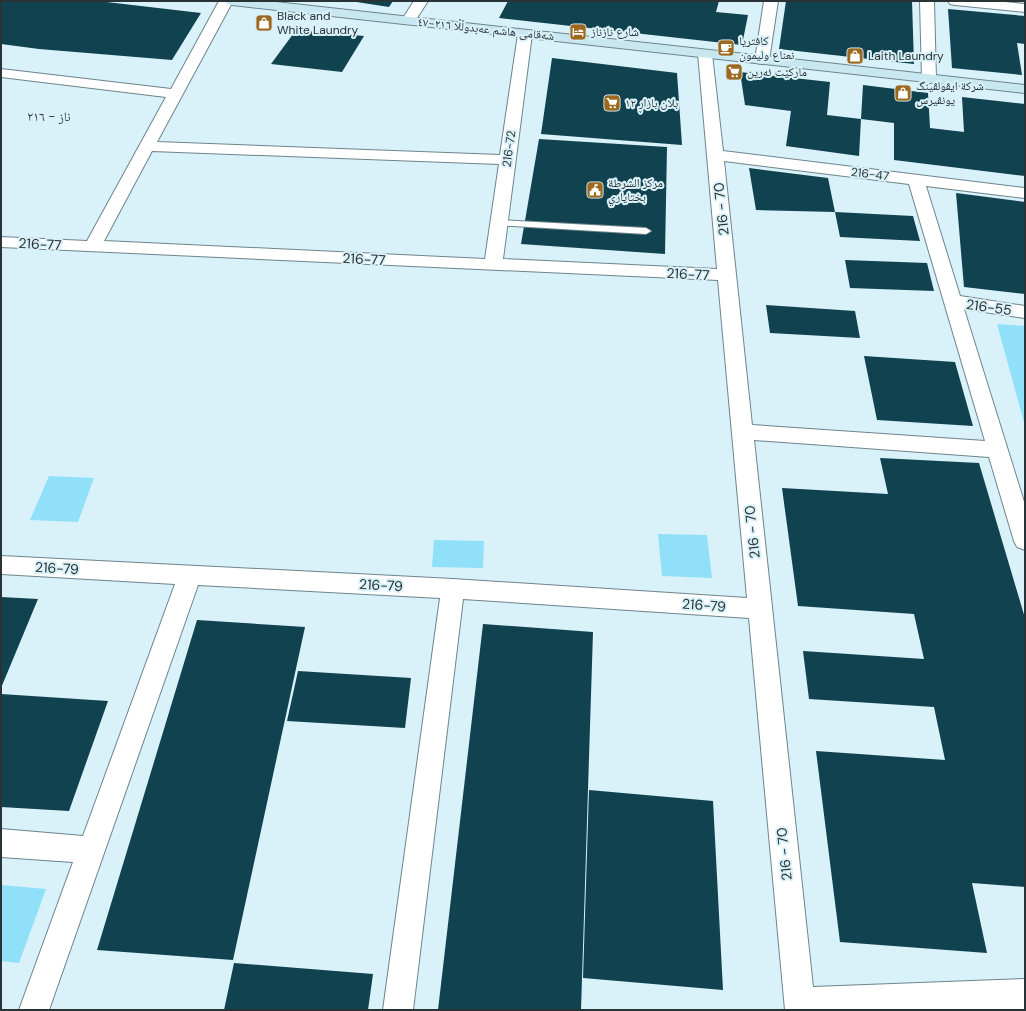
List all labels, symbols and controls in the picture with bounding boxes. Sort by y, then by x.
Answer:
place label: Black and White Laundry [277,8,359,38]
shop icon: Black and White Laundry [254,13,274,33]
street label: شەقامی هاشم عەبدوڵڵا ٢١٦-٤٧ [417,14,555,44]
hotel icon: شارع نازناز [568,22,588,42]
place label: شارع نازناز [590,24,639,40]
place label: كافتريا نعناع وليمون [739,33,794,63]
cafe icon: كافتريا نعناع وليمون [716,38,736,58]
shop icon: Laith Laundry [845,46,865,66]
place label: Laith Laundry [868,48,944,64]
supermarket icon: مارکێت ئەرین [724,62,744,82]
place label: مارکێت ئەرین [747,64,807,80]
place label: شركة ايڤولڤينگ يونڤيرس [916,78,984,108]
shop icon: شركة ايڤولڤينگ يونڤيرس [893,83,913,103]
supermarket icon: بلان بازاڕ ١٢ [602,93,622,113]
place label: بلان بازاڕ ١٢ [625,95,678,113]
district label: ناز - ٢١٦ [27,108,71,125]
street label: 216-72 [499,129,520,168]
street label: 216-47 [850,164,890,184]
place label: مركز الشرطة بختاياري [608,175,663,207]
public building icon: مركز الشرطة بختاياري [585,180,605,200]
street label: 216 - 70 [709,182,733,236]
street label: 216-77 [18,234,62,254]
street label: 216-77 [342,249,386,269]
street label: 216-77 [666,264,710,284]
street label: 216-55 [965,295,1013,319]
street label: 216 - 70 [740,505,764,559]
street label: 216-79 [35,558,80,578]
street label: 216-79 [359,575,404,595]
street label: 216-79 [681,594,727,616]
street label: 216 - 70 [772,827,796,881]

